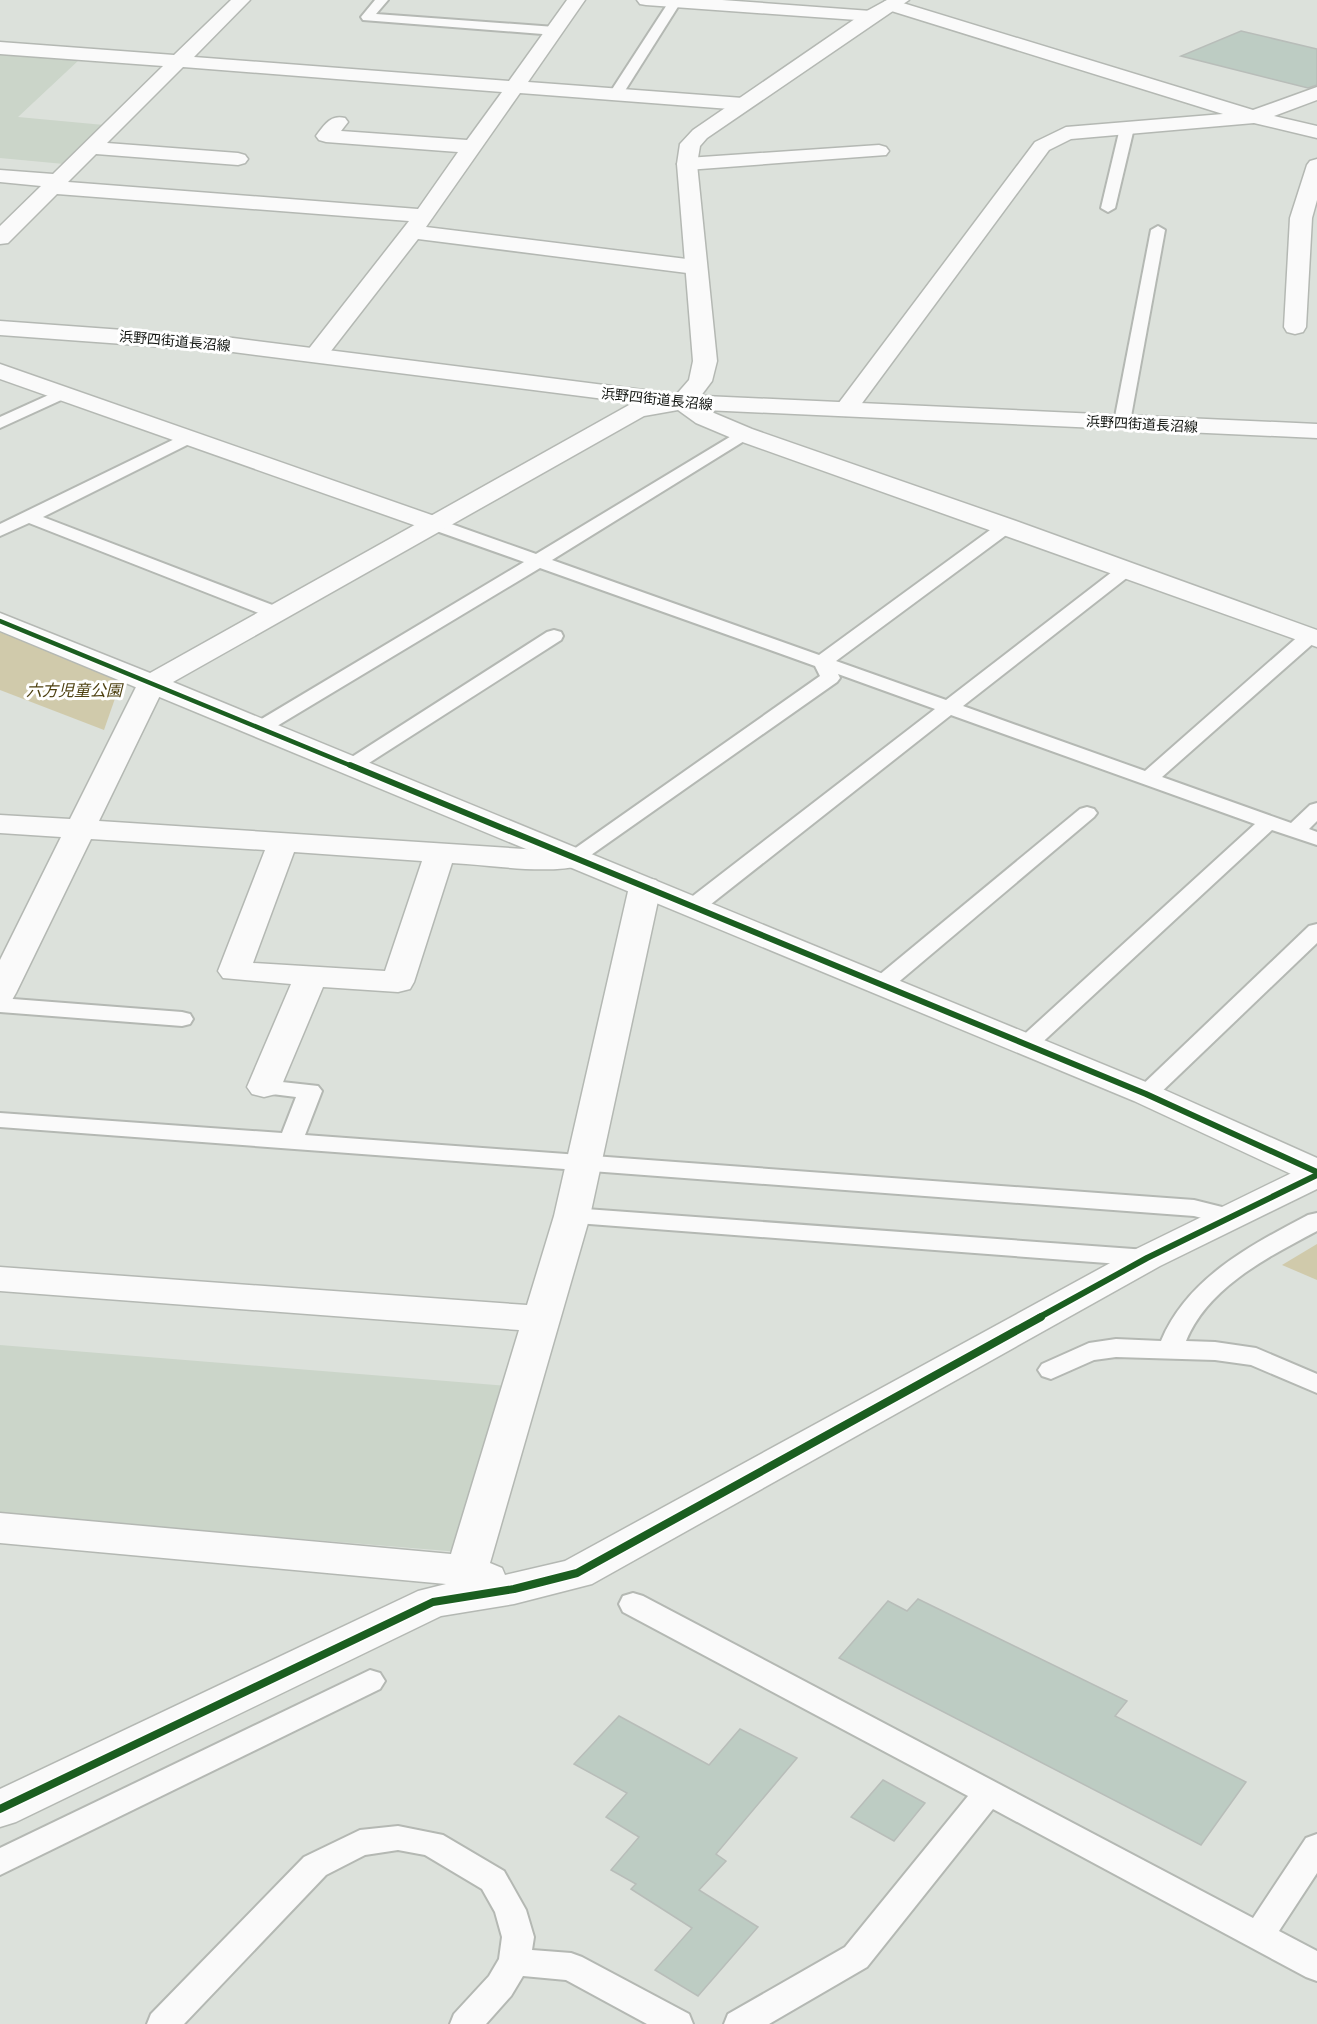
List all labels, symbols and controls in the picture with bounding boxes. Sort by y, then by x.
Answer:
street label: 浜野四街道長沼線 [118,325,232,355]
street label: 浜野四街道長沼線 [600,382,714,414]
street label: 浜野四街道長沼線 [1086,410,1198,436]
park label: 六方児童公園 [26,677,124,701]

